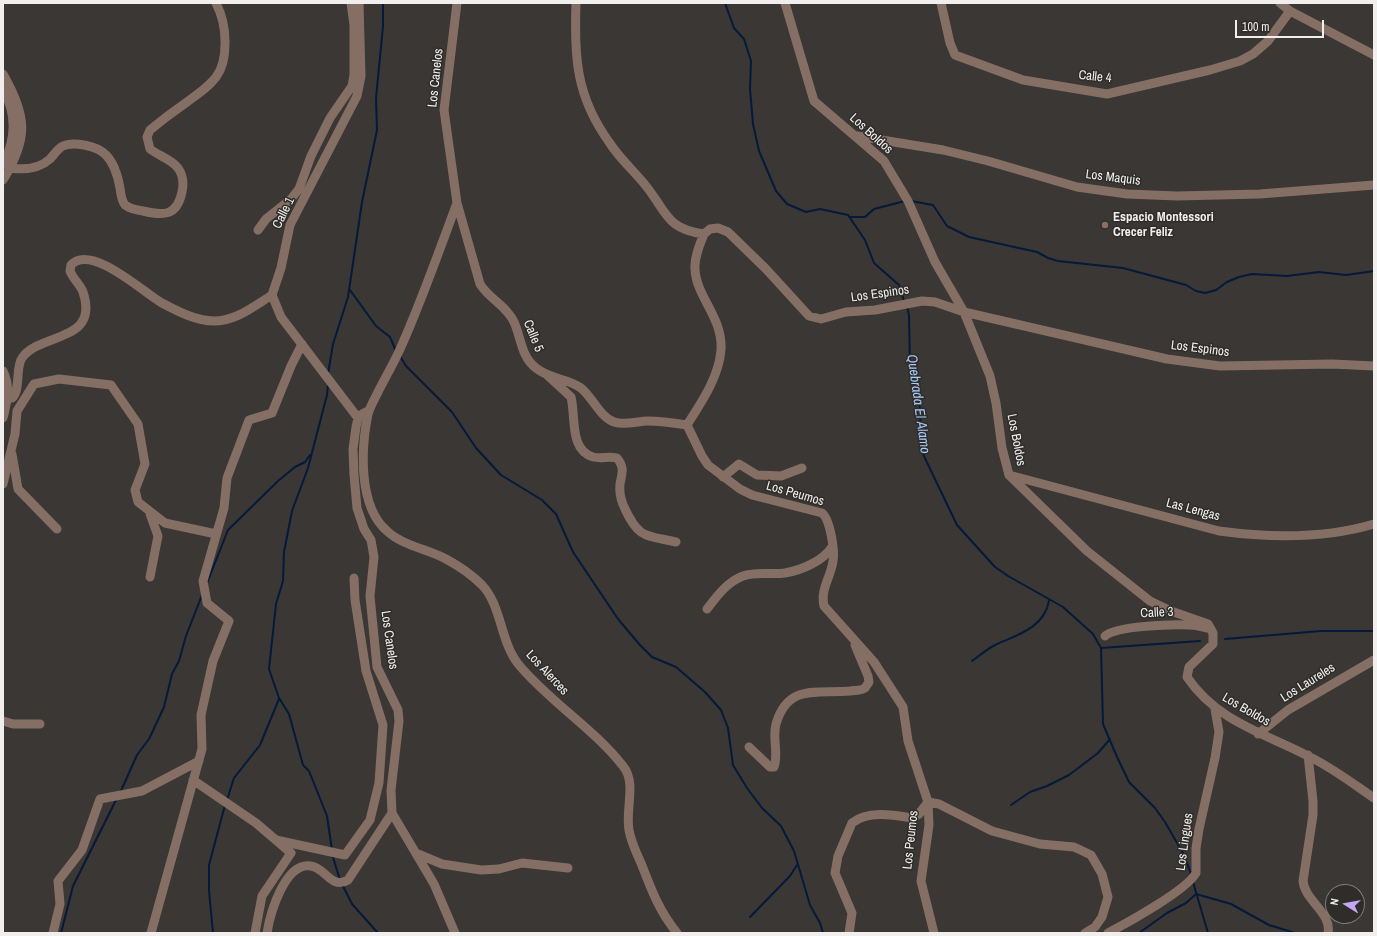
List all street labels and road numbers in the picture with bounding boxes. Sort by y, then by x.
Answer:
street label: Los Canelos [425,48,447,108]
street label: Calle 4 [1078,68,1112,86]
street label: Los Boldos [846,111,896,157]
street label: Los Maquis [1085,167,1141,189]
street label: Calle 1 [270,195,298,231]
street label: Los Espinos [850,282,910,306]
street label: Calle 5 [520,318,546,354]
street label: Los Espinos [1170,338,1230,360]
street label: Los Boldos [1003,413,1029,467]
street label: Los Peumos [764,478,826,510]
street label: Las Lengas [1164,495,1222,525]
street label: Calle 3 [1140,604,1174,622]
street label: Los Canelos [377,610,401,670]
street label: Los Alerces [522,647,572,699]
street label: Los Laureles [1278,660,1338,706]
street label: Los Boldos [1219,690,1273,730]
street label: Los Peumos [900,810,922,870]
street label: Los Lingues [1173,812,1197,872]

